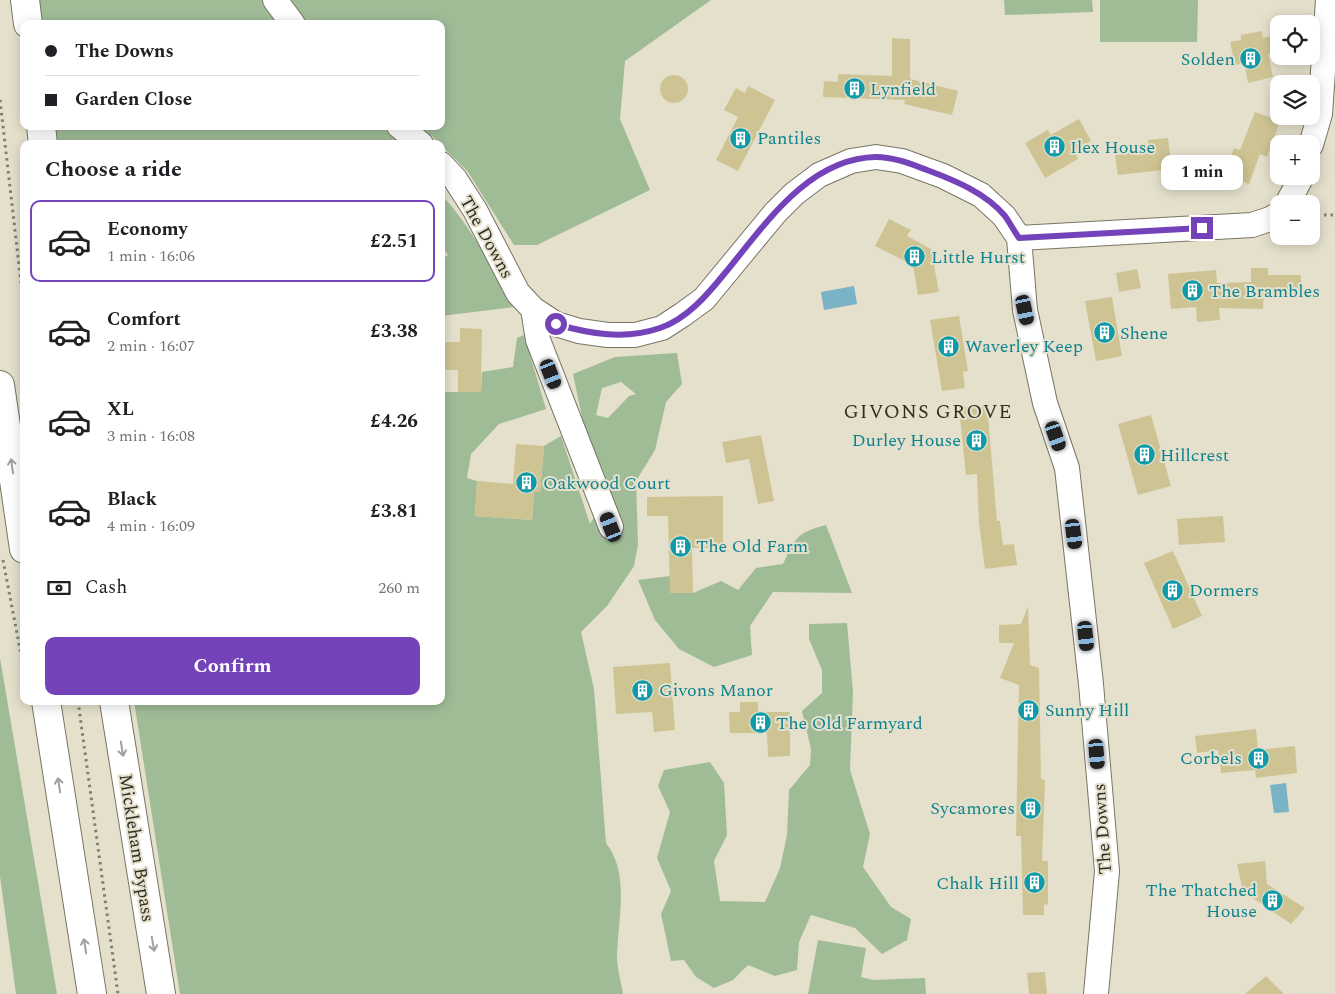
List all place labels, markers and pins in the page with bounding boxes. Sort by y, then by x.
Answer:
place label: Solden [1181,46,1235,73]
building icon: Solden [1239,47,1263,71]
place label: Lynfield [870,76,936,103]
building icon: Lynfield [842,77,866,101]
place label: Pantiles [757,125,821,152]
building icon: Pantiles [729,126,753,150]
place label: Ilex House [1070,134,1155,161]
building icon: Ilex House [1042,135,1066,159]
place label: Little Hurst [931,244,1025,271]
building icon: Little Hurst [903,245,927,269]
place label: The Brambles [1209,278,1320,305]
building icon: The Brambles [1181,279,1205,303]
place label: Shene [1120,320,1168,347]
building icon: Shene [1092,321,1116,345]
place label: Waverley Keep [965,333,1083,360]
building icon: Waverley Keep [937,334,961,358]
place label: Durley House [852,427,961,454]
building icon: Durley House [965,428,989,452]
place label: Hillcrest [1160,442,1229,469]
building icon: Hillcrest [1132,443,1156,467]
place label: Oakwood Court [543,470,670,497]
building icon: Oakwood Court [515,471,539,495]
place label: The Old Farm [696,533,808,560]
building icon: The Old Farm [668,534,692,558]
place label: Dormers [1189,577,1259,604]
building icon: Dormers [1161,578,1185,602]
place label: Givons Manor [659,677,773,704]
building icon: Givons Manor [631,678,655,702]
place label: Sunny Hill [1045,697,1129,724]
building icon: Sunny Hill [1017,698,1041,722]
place label: The Old Farmyard [776,710,923,737]
building icon: The Old Farmyard [748,711,772,735]
place label: Corbels [1180,745,1242,772]
building icon: Corbels [1246,746,1270,770]
place label: Sycamores [930,795,1015,822]
building icon: Sycamores [1019,796,1043,820]
place label: Chalk Hill [936,870,1019,897]
building icon: Chalk Hill [1023,871,1047,895]
place label: The Thatched House [1146,877,1257,925]
building icon: The Thatched House [1261,888,1285,912]

